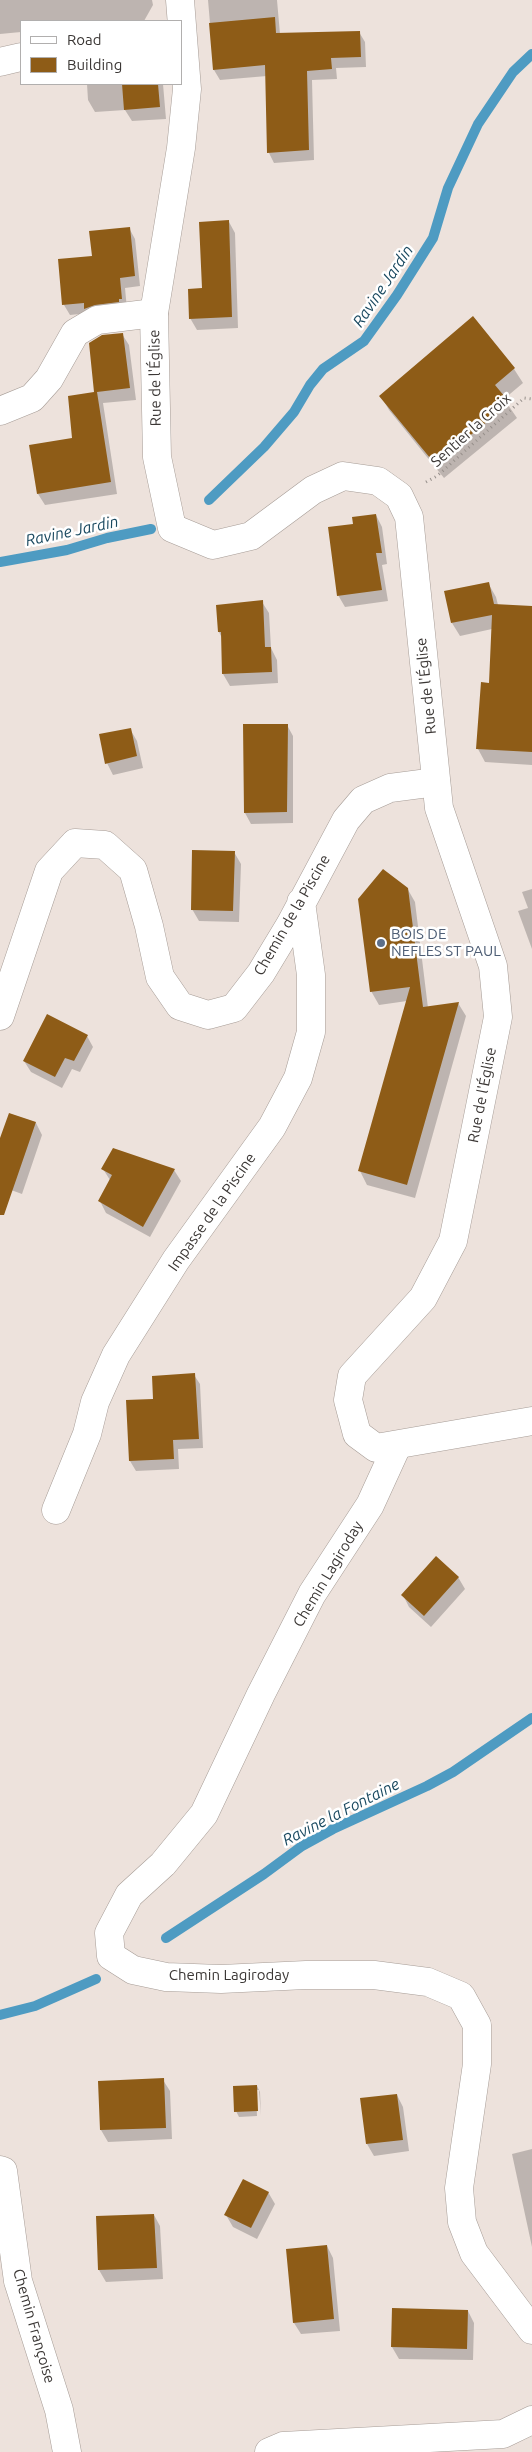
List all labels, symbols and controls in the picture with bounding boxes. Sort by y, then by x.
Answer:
legend [20,20,182,85]
text: Road [67,31,102,48]
text: Building [67,56,122,73]
water label: Ravine Jardin [349,241,417,331]
street label: Rue de l'Église [145,329,165,427]
street label: Sentier la Croix [427,389,515,471]
water label: Ravine Jardin [24,512,120,550]
street label: Rue de l'Église [412,637,440,735]
street label: Chemin de la Piscine [250,851,334,979]
place label: BOIS DE NEFLES ST PAUL [391,925,501,960]
marker: BOIS DE NEFLES ST PAUL [375,937,387,949]
street label: Rue de l'Église [464,1046,500,1144]
street label: Impasse de la Piscine [164,1149,260,1275]
street label: Chemin Lagiroday [289,1518,367,1630]
water label: Ravine la Fontaine [279,1774,403,1850]
street label: Chemin Lagiroday [169,1966,289,1984]
street label: Chemin Françoise [9,2267,59,2385]

